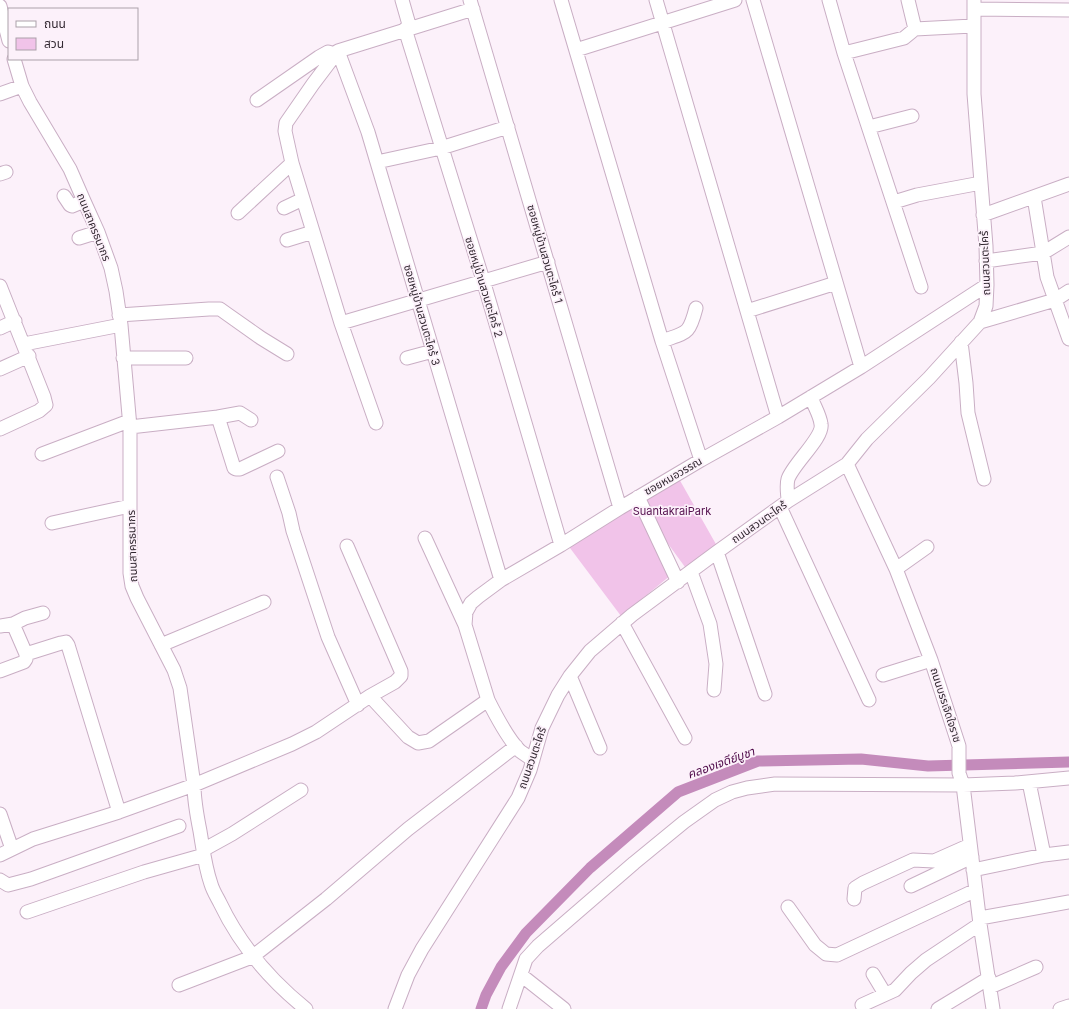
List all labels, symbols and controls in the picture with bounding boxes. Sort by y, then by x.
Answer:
legend [8,8,138,60]
text: ถนน [44,16,66,31]
text: สวน [44,36,64,51]
street label: ถนนสาครธนากร [74,191,114,263]
street label: ซอยหมู่บ้านสวนตะไคร้ 1 [524,203,566,305]
street label: ถนนสวนตะไคร้ [977,230,993,296]
street label: ซอยหมู่บ้านสวนตะไคร้ 2 [462,235,506,339]
street label: ซอยหมู่บ้านสวนตะไคร้ 3 [401,263,443,367]
street label: ซอยหมอวรรณ [642,454,704,498]
street label: ถนนสวนตะไคร้ [729,497,790,546]
park label: SuantakraiPark [633,504,711,518]
street label: ถนนสาครธนากร [124,510,140,582]
street label: ถนนบรรเจิดใจราช [927,666,965,744]
street label: ถนนสวนตะไคร้ [515,725,549,791]
water label: คลองเจดีย์บูชา [685,743,758,783]

